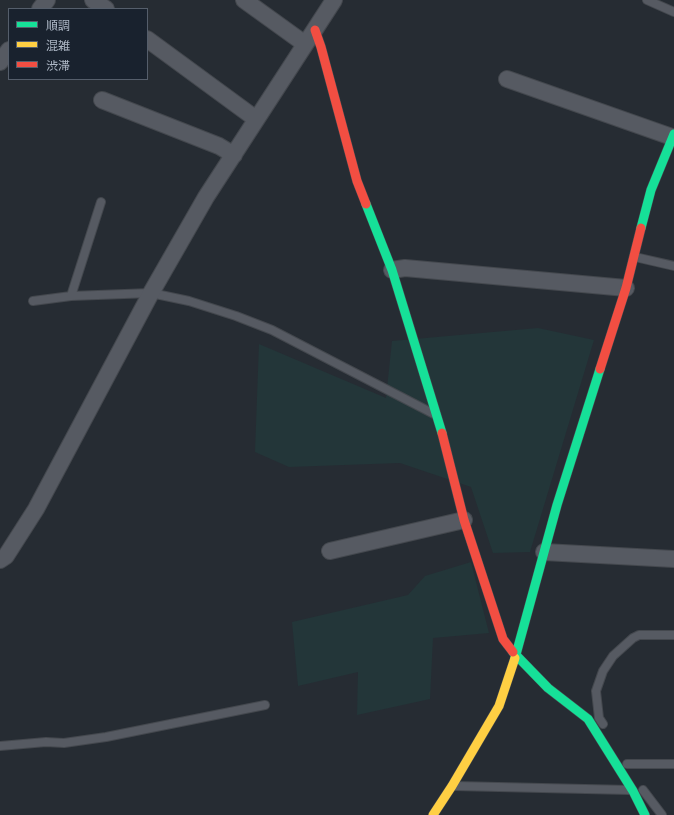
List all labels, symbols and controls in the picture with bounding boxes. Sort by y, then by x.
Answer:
legend [8,8,148,80]
text: 順調 [46,19,70,33]
text: 混雑 [46,39,70,53]
text: 渋滞 [46,59,70,73]

